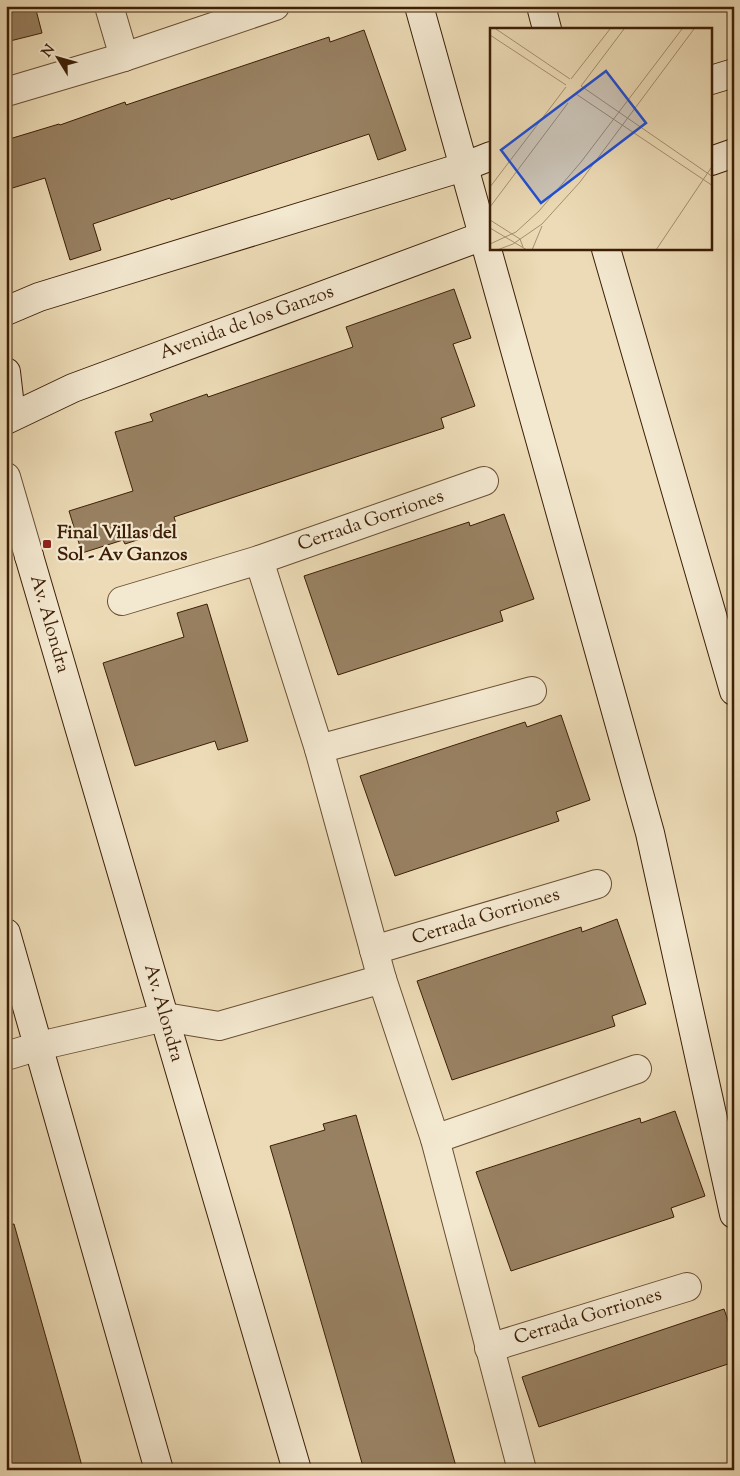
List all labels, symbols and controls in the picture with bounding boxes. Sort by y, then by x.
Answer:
inset map [490,28,712,250]
north arrow [32,32,82,82]
text: N [38,41,61,62]
street label: Avenida de los Ganzos [156,279,338,367]
street label: Cerrada Gorriones [294,483,448,559]
place label: Final Villas del Sol - Av Ganzos [57,520,188,569]
marker: Final Villas del Sol - Av Ganzos [41,538,53,550]
street label: Av. Alondra [22,572,76,676]
street label: Cerrada Gorriones [409,882,563,952]
street label: Av. Alondra [136,961,190,1065]
street label: Cerrada Gorriones [511,1282,665,1352]

